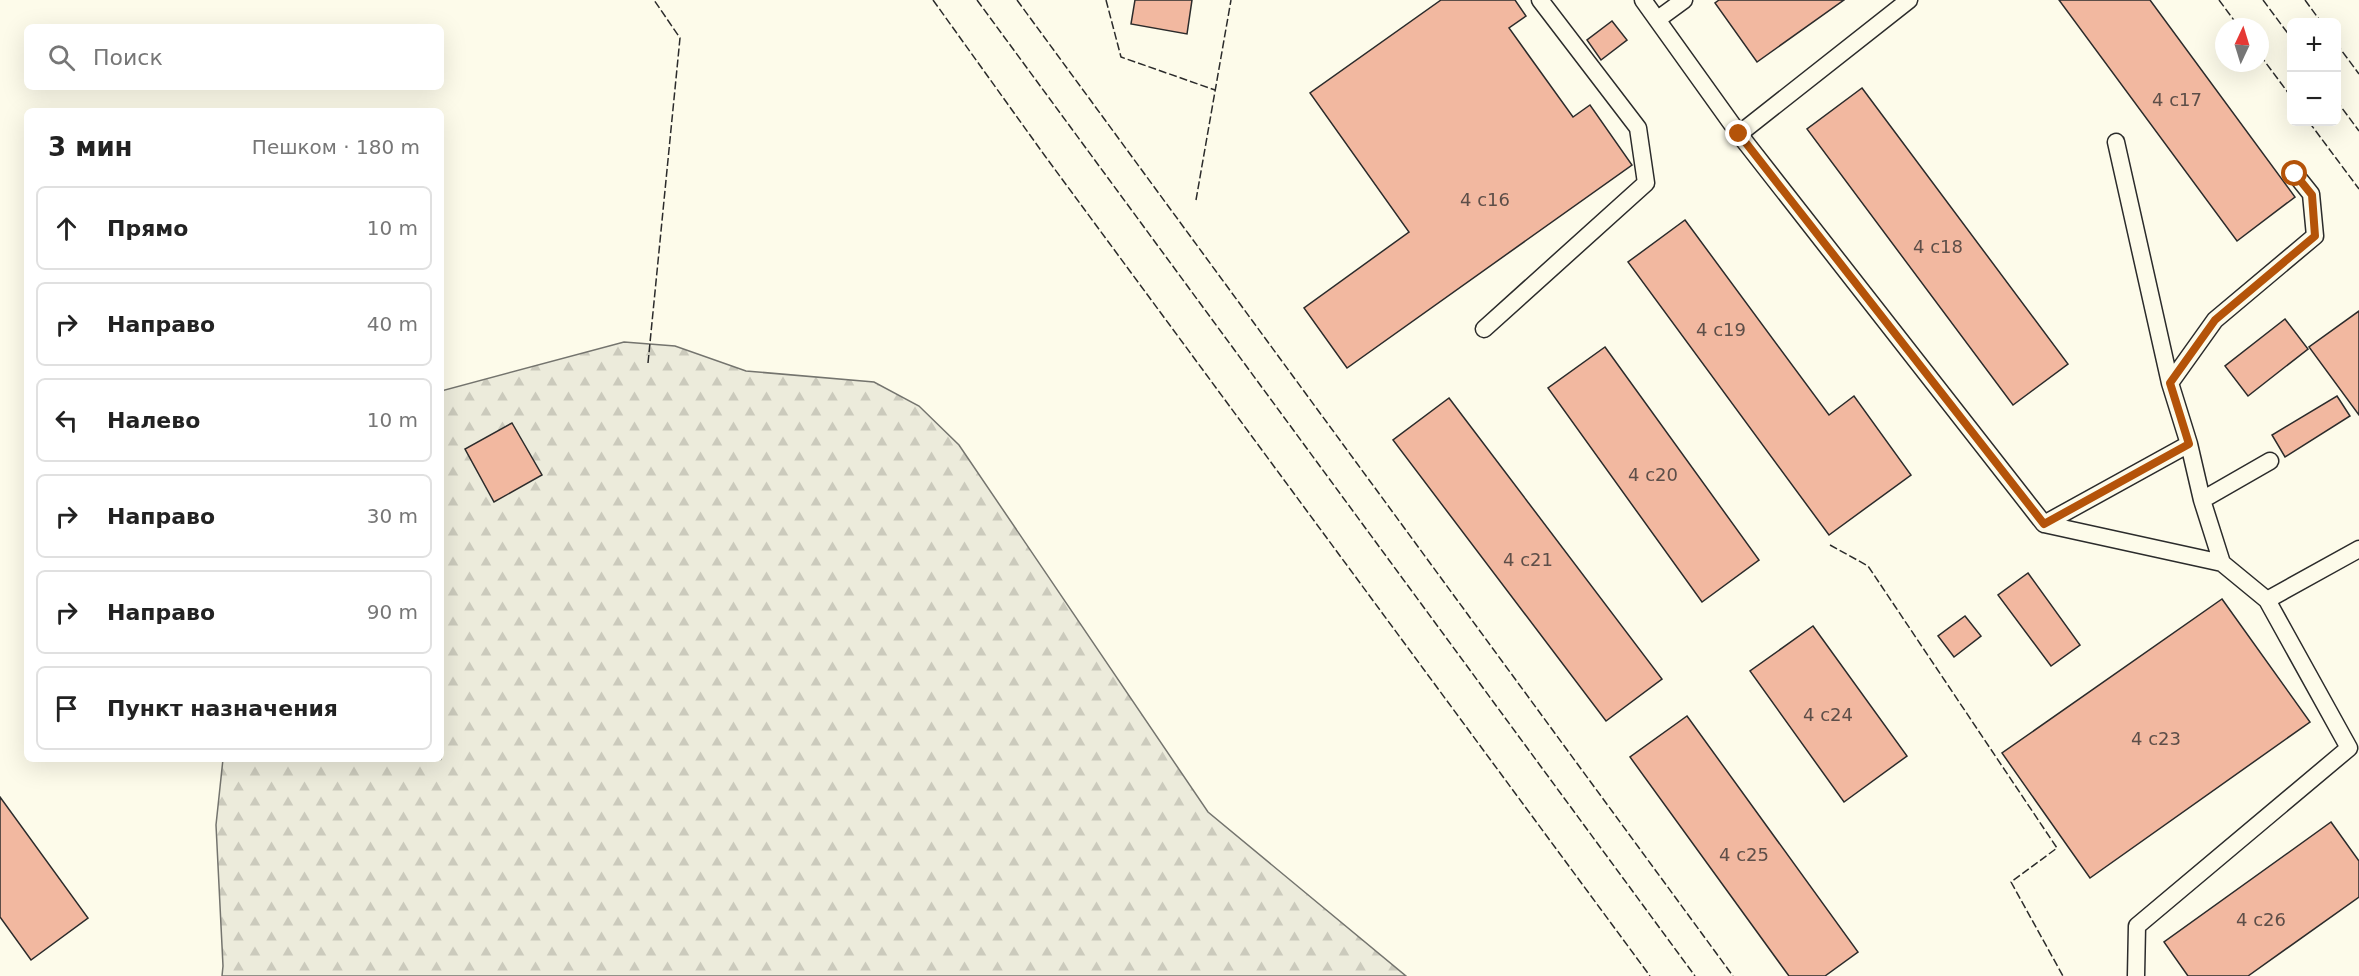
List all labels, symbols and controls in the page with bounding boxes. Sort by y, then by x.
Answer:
north arrow [2215,18,2269,72]
map controls [2287,18,2341,126]
button: + [2287,18,2341,72]
search box [24,24,444,90]
icon: search [45,41,78,74]
text: Поиск [93,45,163,70]
button: − [2287,72,2341,126]
house number: 4 с17 [2152,89,2202,110]
route end [1725,120,1751,146]
text: 3 мин [48,132,133,162]
text: Пешком · 180 m [252,135,420,159]
route start [2281,160,2307,186]
house number: 4 с16 [1460,189,1510,210]
icon: ahead [50,212,83,245]
text: Прямо [107,216,188,241]
text: 10 m [367,216,418,240]
house number: 4 с18 [1913,236,1963,257]
icon: right [50,308,83,341]
text: Направо [107,312,215,337]
text: 40 m [367,312,418,336]
house number: 4 с19 [1696,319,1746,340]
icon: left [50,404,83,437]
text: Налево [107,408,200,433]
text: 10 m [367,408,418,432]
house number: 4 с20 [1628,464,1678,485]
icon: right [50,500,83,533]
text: Направо [107,504,215,529]
text: 30 m [367,504,418,528]
house number: 4 с21 [1503,549,1553,570]
icon: right [50,596,83,629]
text: Направо [107,600,215,625]
text: 90 m [367,600,418,624]
icon: arrive [50,692,83,725]
text: Пункт назначения [107,696,338,721]
house number: 4 с24 [1803,704,1853,725]
house number: 4 с23 [2131,728,2181,749]
house number: 4 с25 [1719,844,1769,865]
house number: 4 с26 [2236,909,2286,930]

